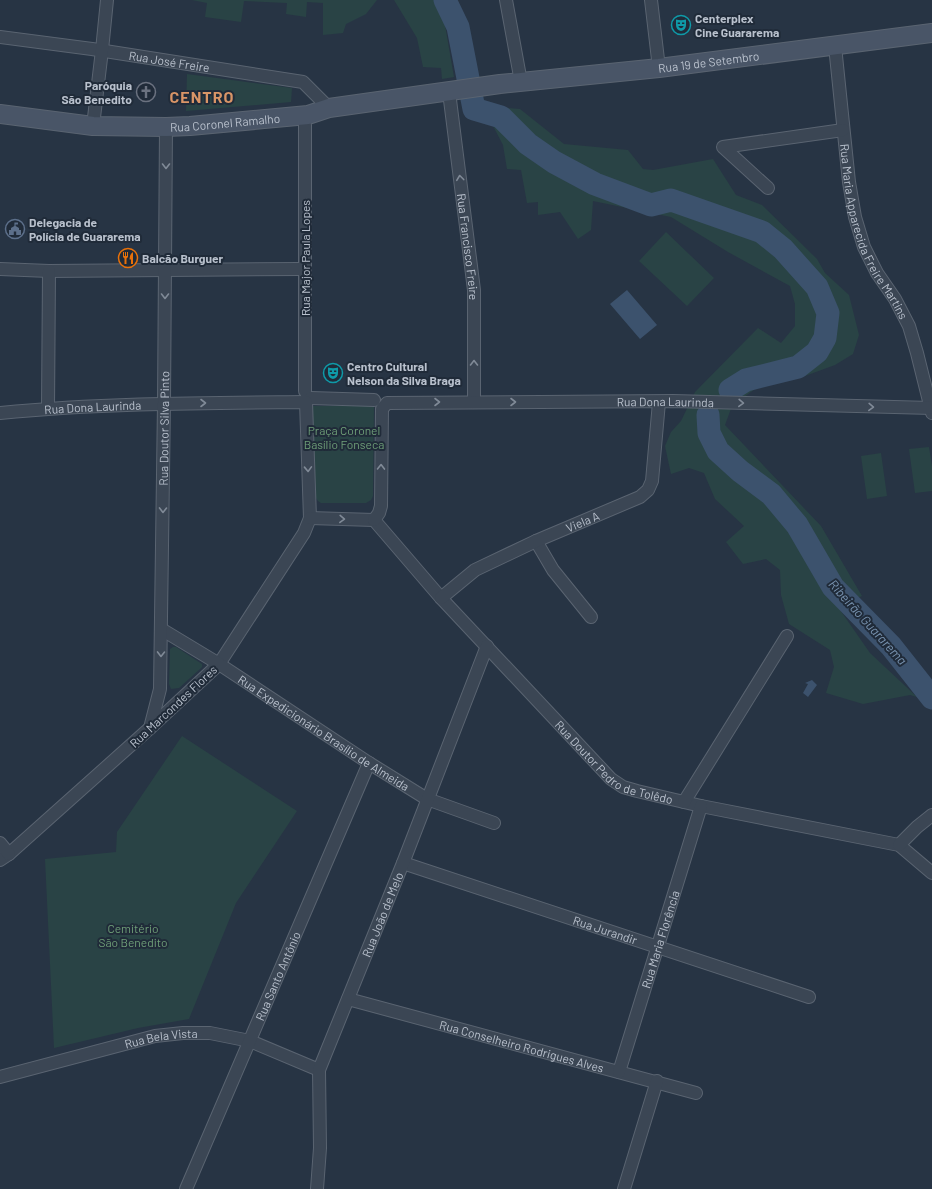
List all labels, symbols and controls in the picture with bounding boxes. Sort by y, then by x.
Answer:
place label: Centerplex Cine Guararema [695,11,779,39]
theatre icon: Centerplex Cine Guararema [670,14,692,36]
street label: Rua José Freire [128,48,211,74]
street label: Rua 19 de Setembro [657,48,760,75]
place label: Paróquia São Benedito [61,78,132,106]
church icon: Paróquia São Benedito [135,81,157,103]
district label: CENTRO [170,87,234,106]
street label: Rua Coronel Ramalho [170,111,281,134]
street label: Rua Maria Apparecida Freire Martins [838,143,911,321]
one-way arrow [162,163,170,169]
one-way arrow [456,175,465,181]
street label: Rua Francisco Freire [455,193,481,300]
street label: Rua Major Paula Lopes [298,200,312,316]
place label: Delegacia de Polícia de Guararema [29,215,141,243]
public building icon: Delegacia de Polícia de Guararema [4,218,26,240]
restaurant icon: Balcão Burguer [117,247,139,269]
place label: Balcão Burguer [142,251,223,265]
one-way arrow [161,293,169,299]
place label: Centro Cultural Nelson da Silva Braga [347,359,461,387]
one-way arrow [470,360,478,366]
theatre icon: Centro Cultural Nelson da Silva Braga [322,362,344,384]
street label: Rua Doutor Silva Pinto [156,371,171,486]
street label: Rua Dona Laurinda [617,394,714,409]
street label: Rua Dona Laurinda [44,397,142,416]
one-way arrow [434,398,440,406]
one-way arrow [510,398,516,406]
one-way arrow [200,399,206,407]
one-way arrow [738,399,744,407]
one-way arrow [868,403,874,411]
park label: Praça Coronel Basílio Fonseca [304,423,384,451]
one-way arrow [377,464,385,470]
one-way arrow [304,466,312,472]
one-way arrow [159,507,167,513]
street label: Viela A [564,508,601,535]
one-way arrow [339,515,345,524]
water label: Ribeirão Guararema [826,576,911,668]
one-way arrow [157,651,165,657]
street label: Rua Marcondes Flores [127,662,220,750]
street label: Rua Expedicionário Brasílio de Almeida [236,672,412,793]
street label: Rua Doutor Pedro de Tolêdo [553,717,674,806]
street label: Rua João de Melo [359,870,406,959]
street label: Rua Maria Florência [638,888,682,990]
street label: Rua Jurandir [571,913,640,947]
park label: Cemitério São Benedito [98,921,168,949]
street label: Rua Santo Antônio [252,929,303,1023]
street label: Rua Conselheiro Rodrigues Alves [438,1017,606,1075]
street label: Rua Bela Vista [123,1026,198,1051]

